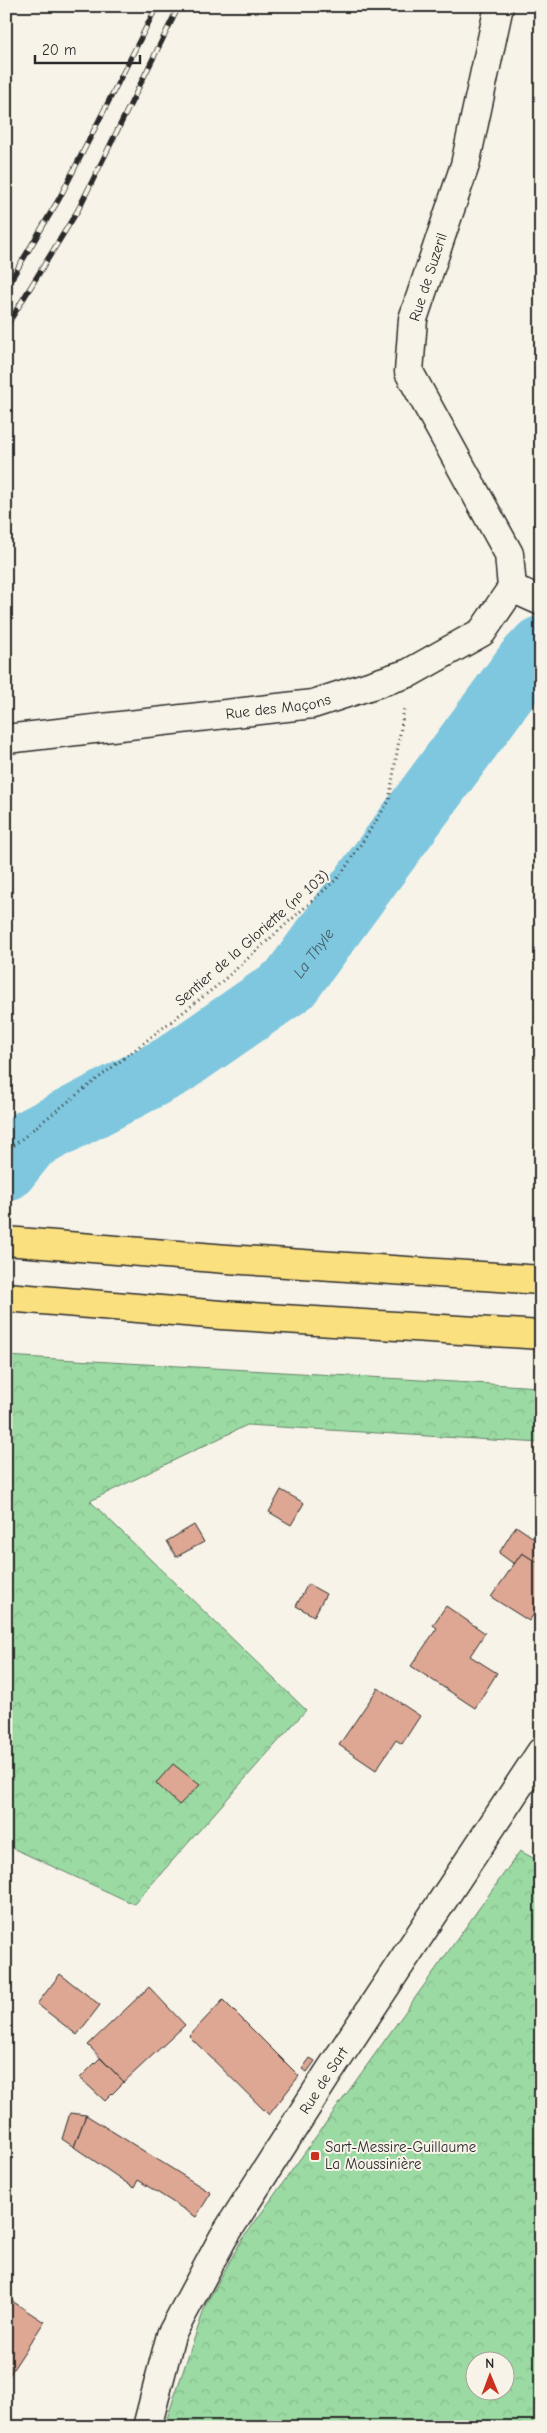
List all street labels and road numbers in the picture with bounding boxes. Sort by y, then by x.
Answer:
street label: Rue de Suzeril [405,231,451,323]
street label: Rue des Maçons [225,690,333,723]
street label: Sentier de la Gloriette (nᵒ 103) [171,866,333,1010]
street label: Rue de Sart [295,2043,352,2117]

